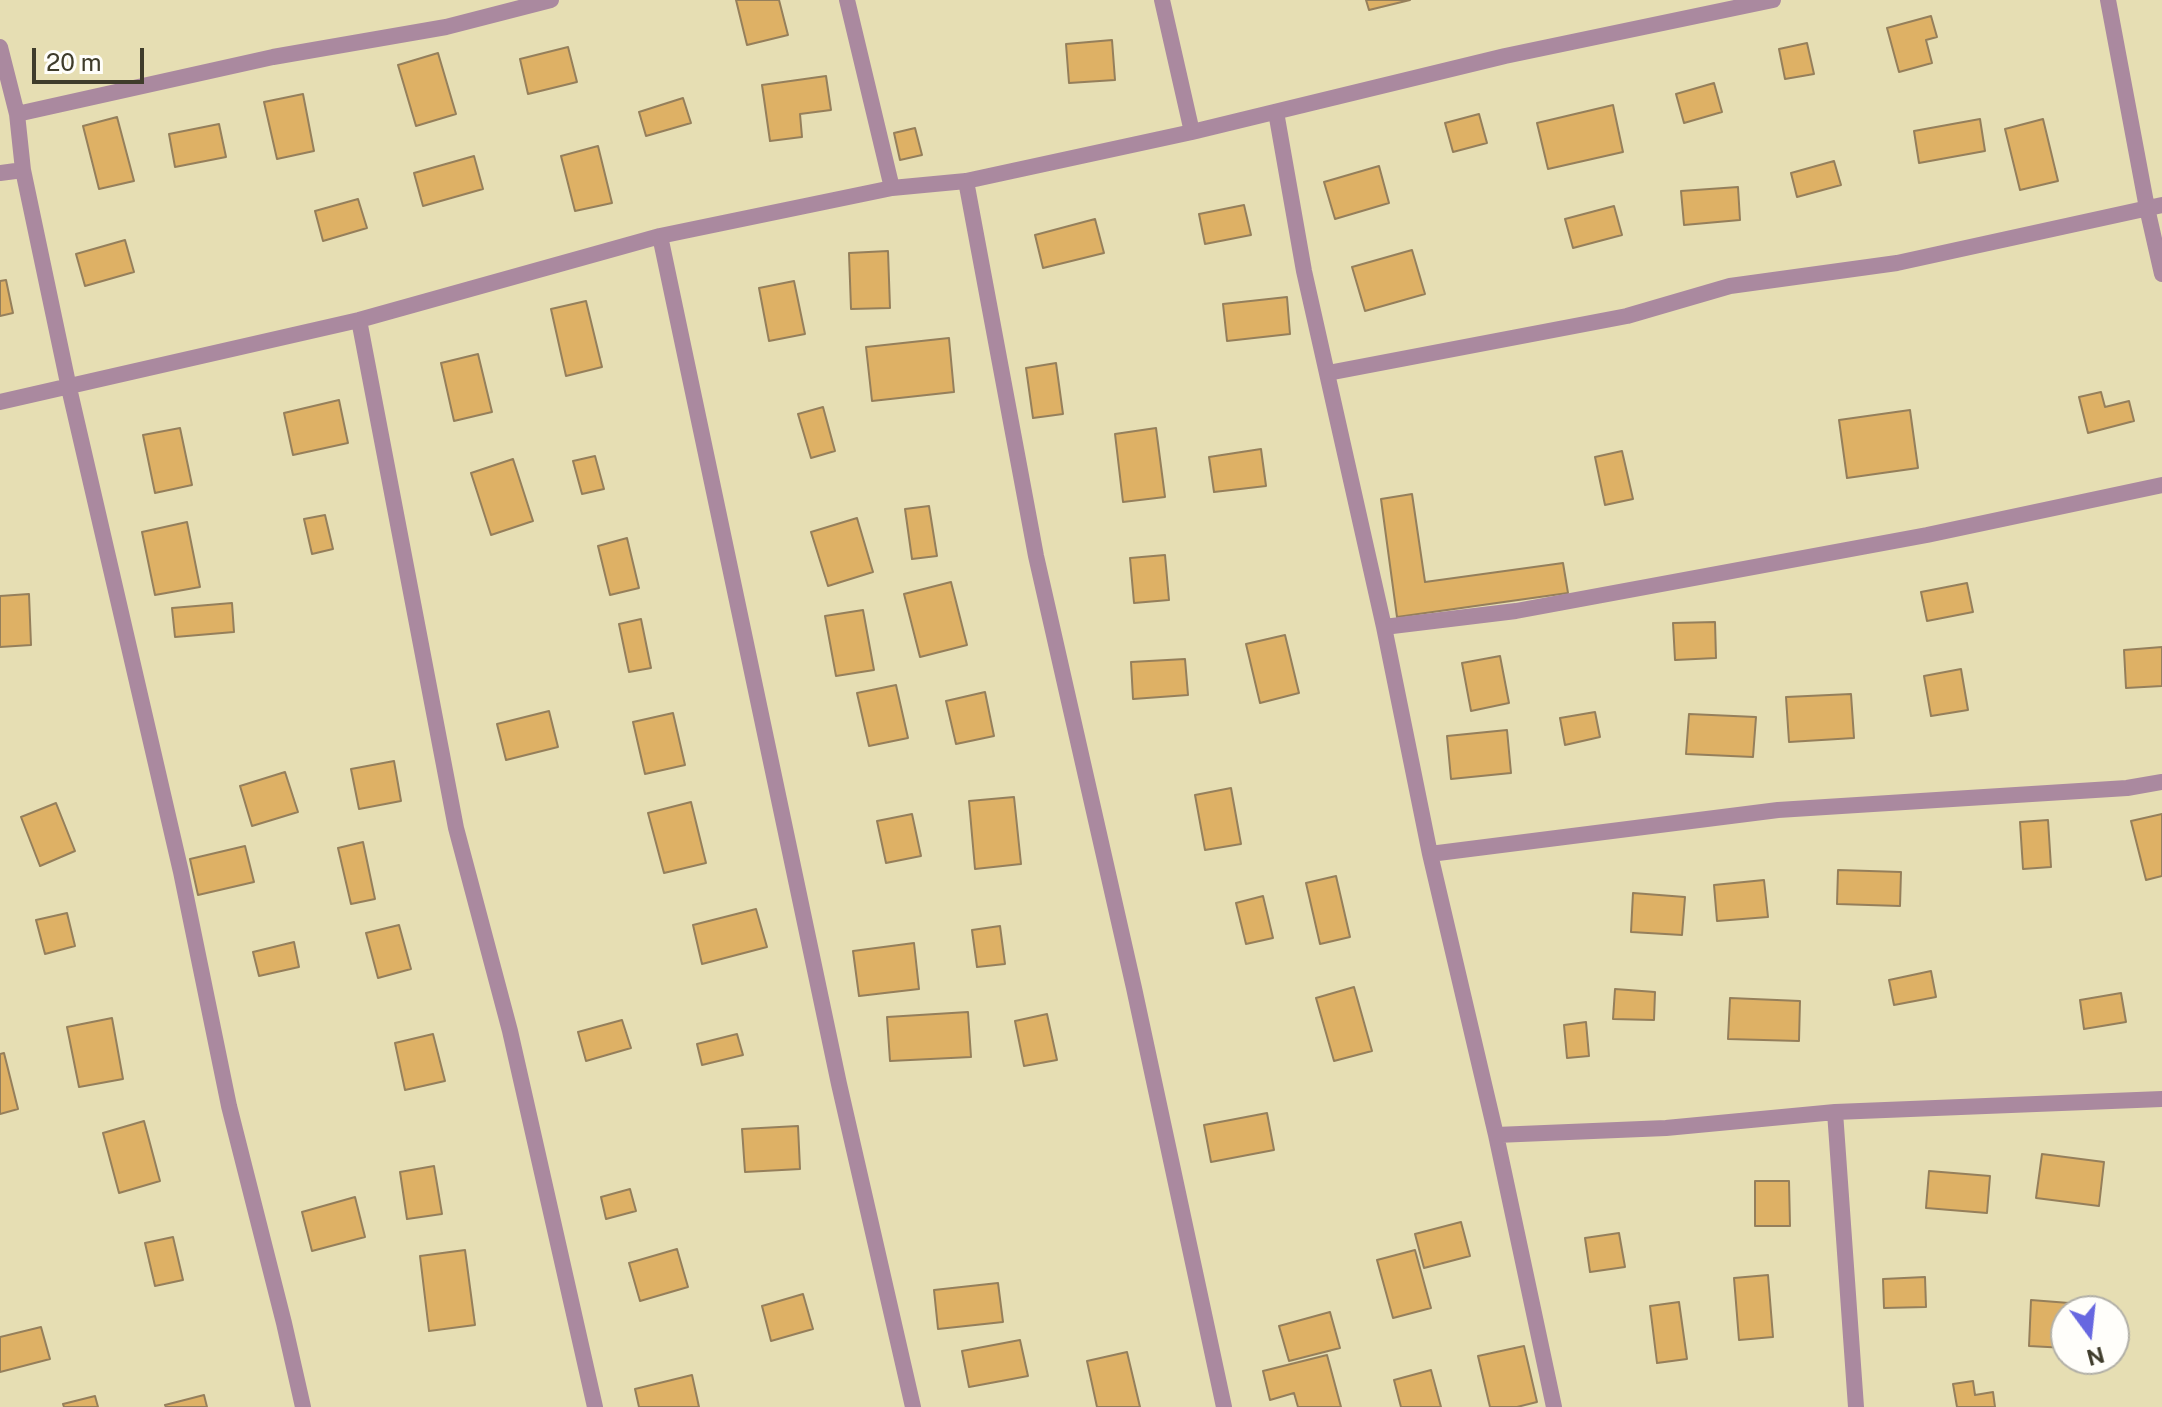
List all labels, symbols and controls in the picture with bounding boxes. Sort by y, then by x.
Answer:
scale bar [36,32,148,82]
text: 20 m [46,48,102,76]
north arrow [2050,1295,2130,1375]
text: N [2084,1341,2107,1371]

